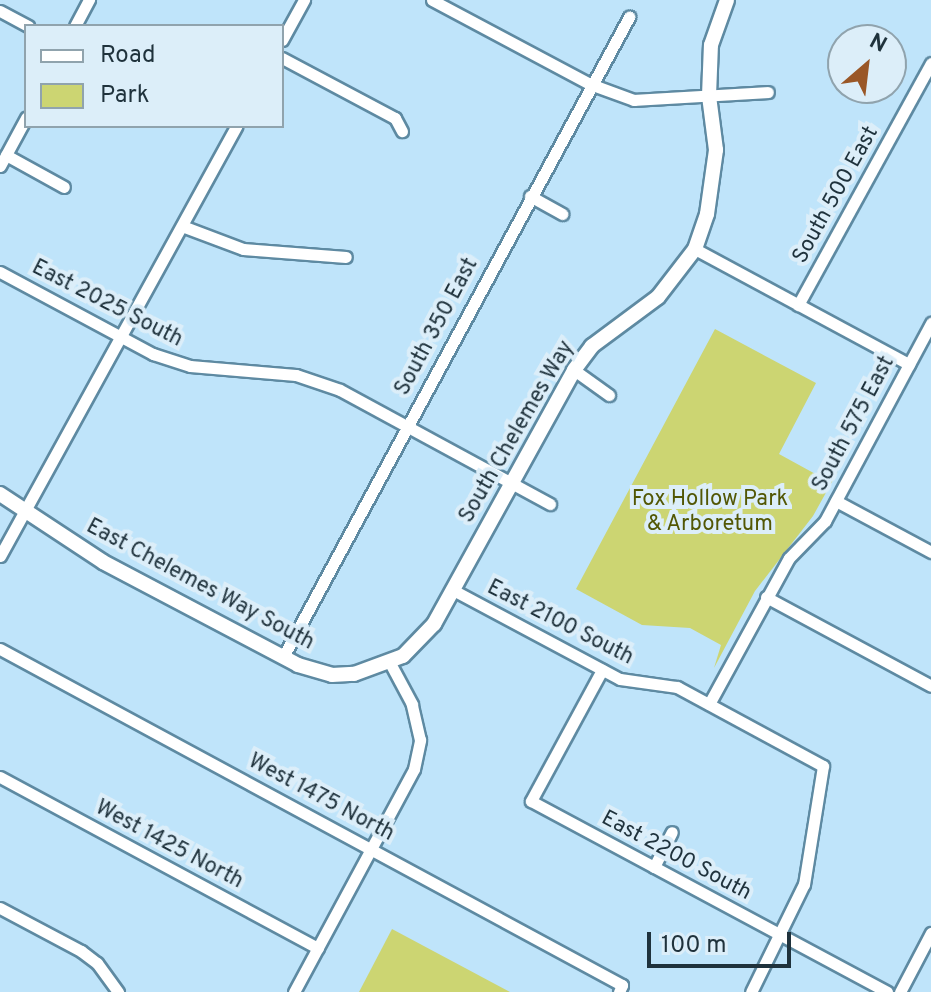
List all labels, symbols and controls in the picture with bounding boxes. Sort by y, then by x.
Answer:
legend [24,24,284,128]
north arrow [827,24,907,104]
text: N [864,29,891,60]
text: Road [100,41,156,71]
text: Park [100,81,150,111]
street label: South 500 East [787,122,885,268]
street label: South 350 East [390,254,484,400]
street label: East 2025 South [27,255,187,353]
street label: South Chelemes Way [454,336,580,528]
street label: South 575 East [807,352,901,496]
park label: Fox Hollow Park & Arboretum [632,486,788,538]
street label: East Chelemes Way South [81,514,319,656]
street label: East 2100 South [482,575,638,671]
street label: West 1475 North [243,748,399,848]
street label: West 1425 North [90,795,248,895]
street label: East 2200 South [596,805,756,907]
scale bar [651,916,795,966]
text: 100 m [661,931,727,961]

